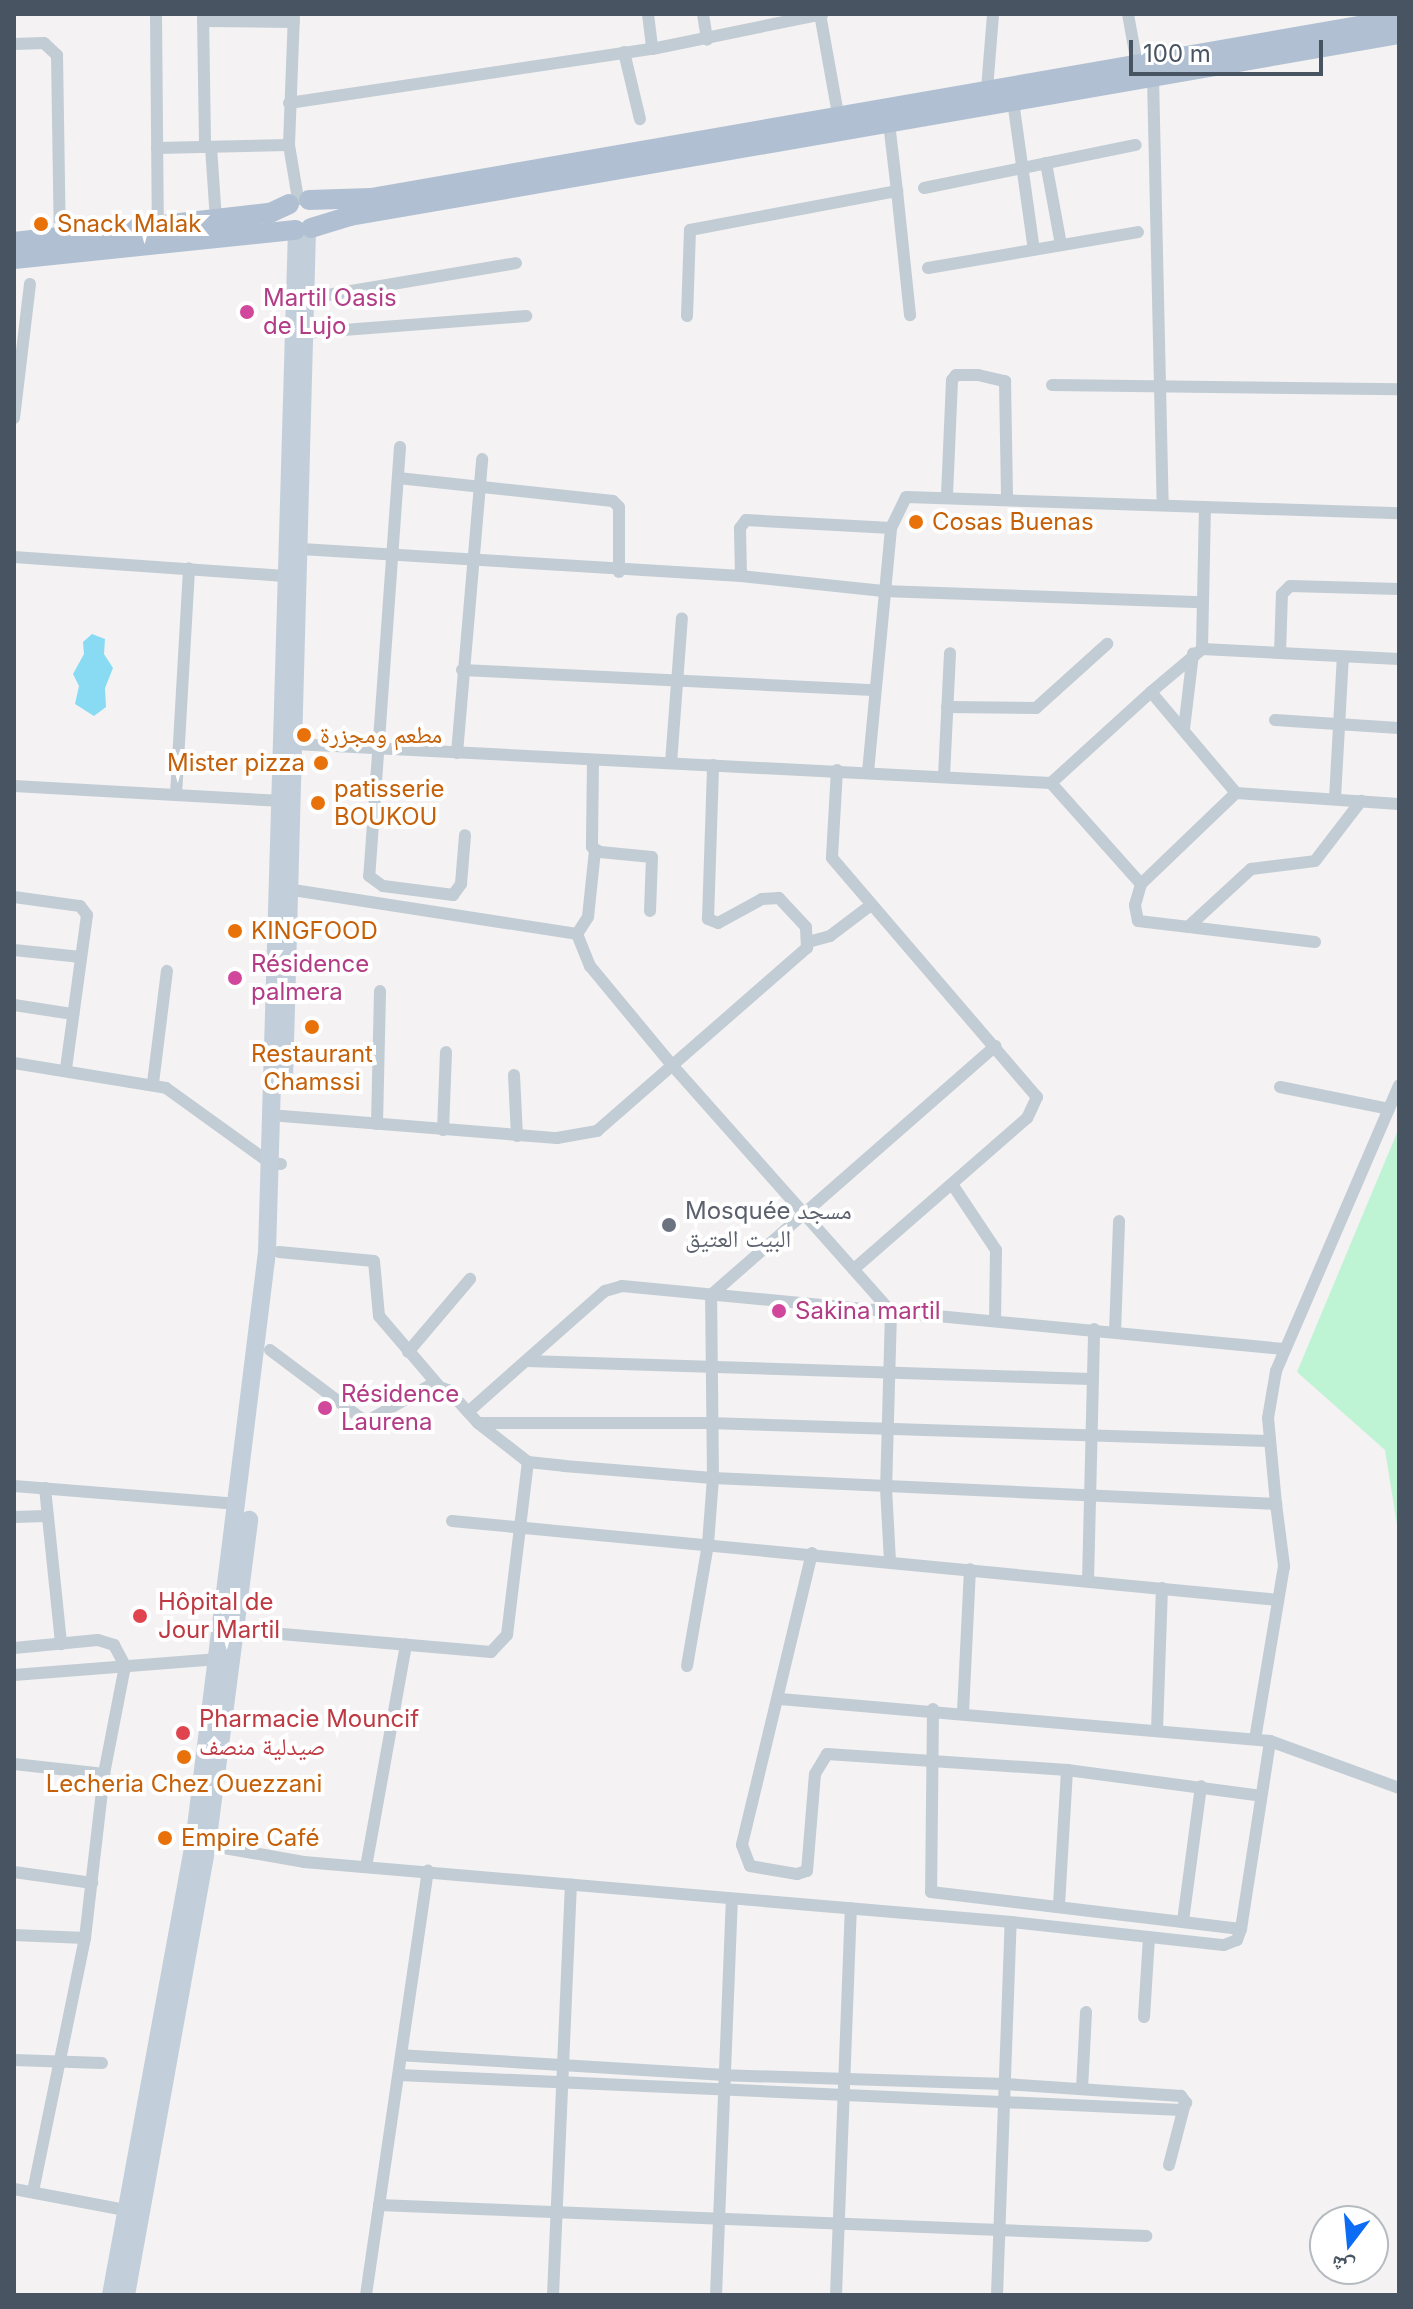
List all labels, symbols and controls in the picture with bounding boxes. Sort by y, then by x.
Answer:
scale bar [1133,24,1327,74]
text: 100 m [1143,39,1211,68]
place label: Snack Malak [57,210,201,238]
marker: Snack Malak [32,215,50,233]
place label: Martil Oasis de Lujo [263,284,397,340]
marker: Martil Oasis de Lujo [238,303,256,321]
place label: Cosas Buenas [932,508,1094,536]
marker: Cosas Buenas [907,513,925,531]
place label: مطعم ومجزرة [320,721,442,749]
marker: مطعم ومجزرة [295,726,313,744]
place label: Mister pizza [167,749,305,777]
marker: Mister pizza [312,754,330,772]
place label: patisserie BOUKOU [334,775,445,831]
marker: patisserie BOUKOU [309,794,327,812]
place label: KINGFOOD [251,917,378,945]
marker: KINGFOOD [226,922,244,940]
place label: Résidence palmera [251,950,369,1006]
marker: Résidence palmera [226,969,244,987]
marker: Restaurant Chamssi [303,1018,321,1036]
place label: Restaurant Chamssi [251,1040,373,1096]
place label: Mosquée مسجد البيت العتيق [685,1197,852,1253]
marker: Mosquée مسجد البيت العتيق [660,1216,678,1234]
place label: Sakina martil [795,1297,941,1325]
marker: Sakina martil [770,1302,788,1320]
place label: Résidence Laurena [341,1380,459,1436]
marker: Résidence Laurena [316,1399,334,1417]
place label: Hôpital de Jour Martil [158,1588,280,1644]
marker: Hôpital de Jour Martil [129,1605,151,1627]
place label: Pharmacie Mouncif صيدلية منصف [199,1705,419,1761]
marker: Pharmacie Mouncif صيدلية منصف [174,1724,192,1742]
marker: Lecheria Chez Ouezzani [175,1748,193,1766]
place label: Lecheria Chez Ouezzani [46,1770,322,1798]
place label: Empire Café [181,1824,320,1852]
marker: Empire Café [156,1829,174,1847]
north arrow [1309,2205,1389,2285]
text: ش [1328,2250,1358,2282]

